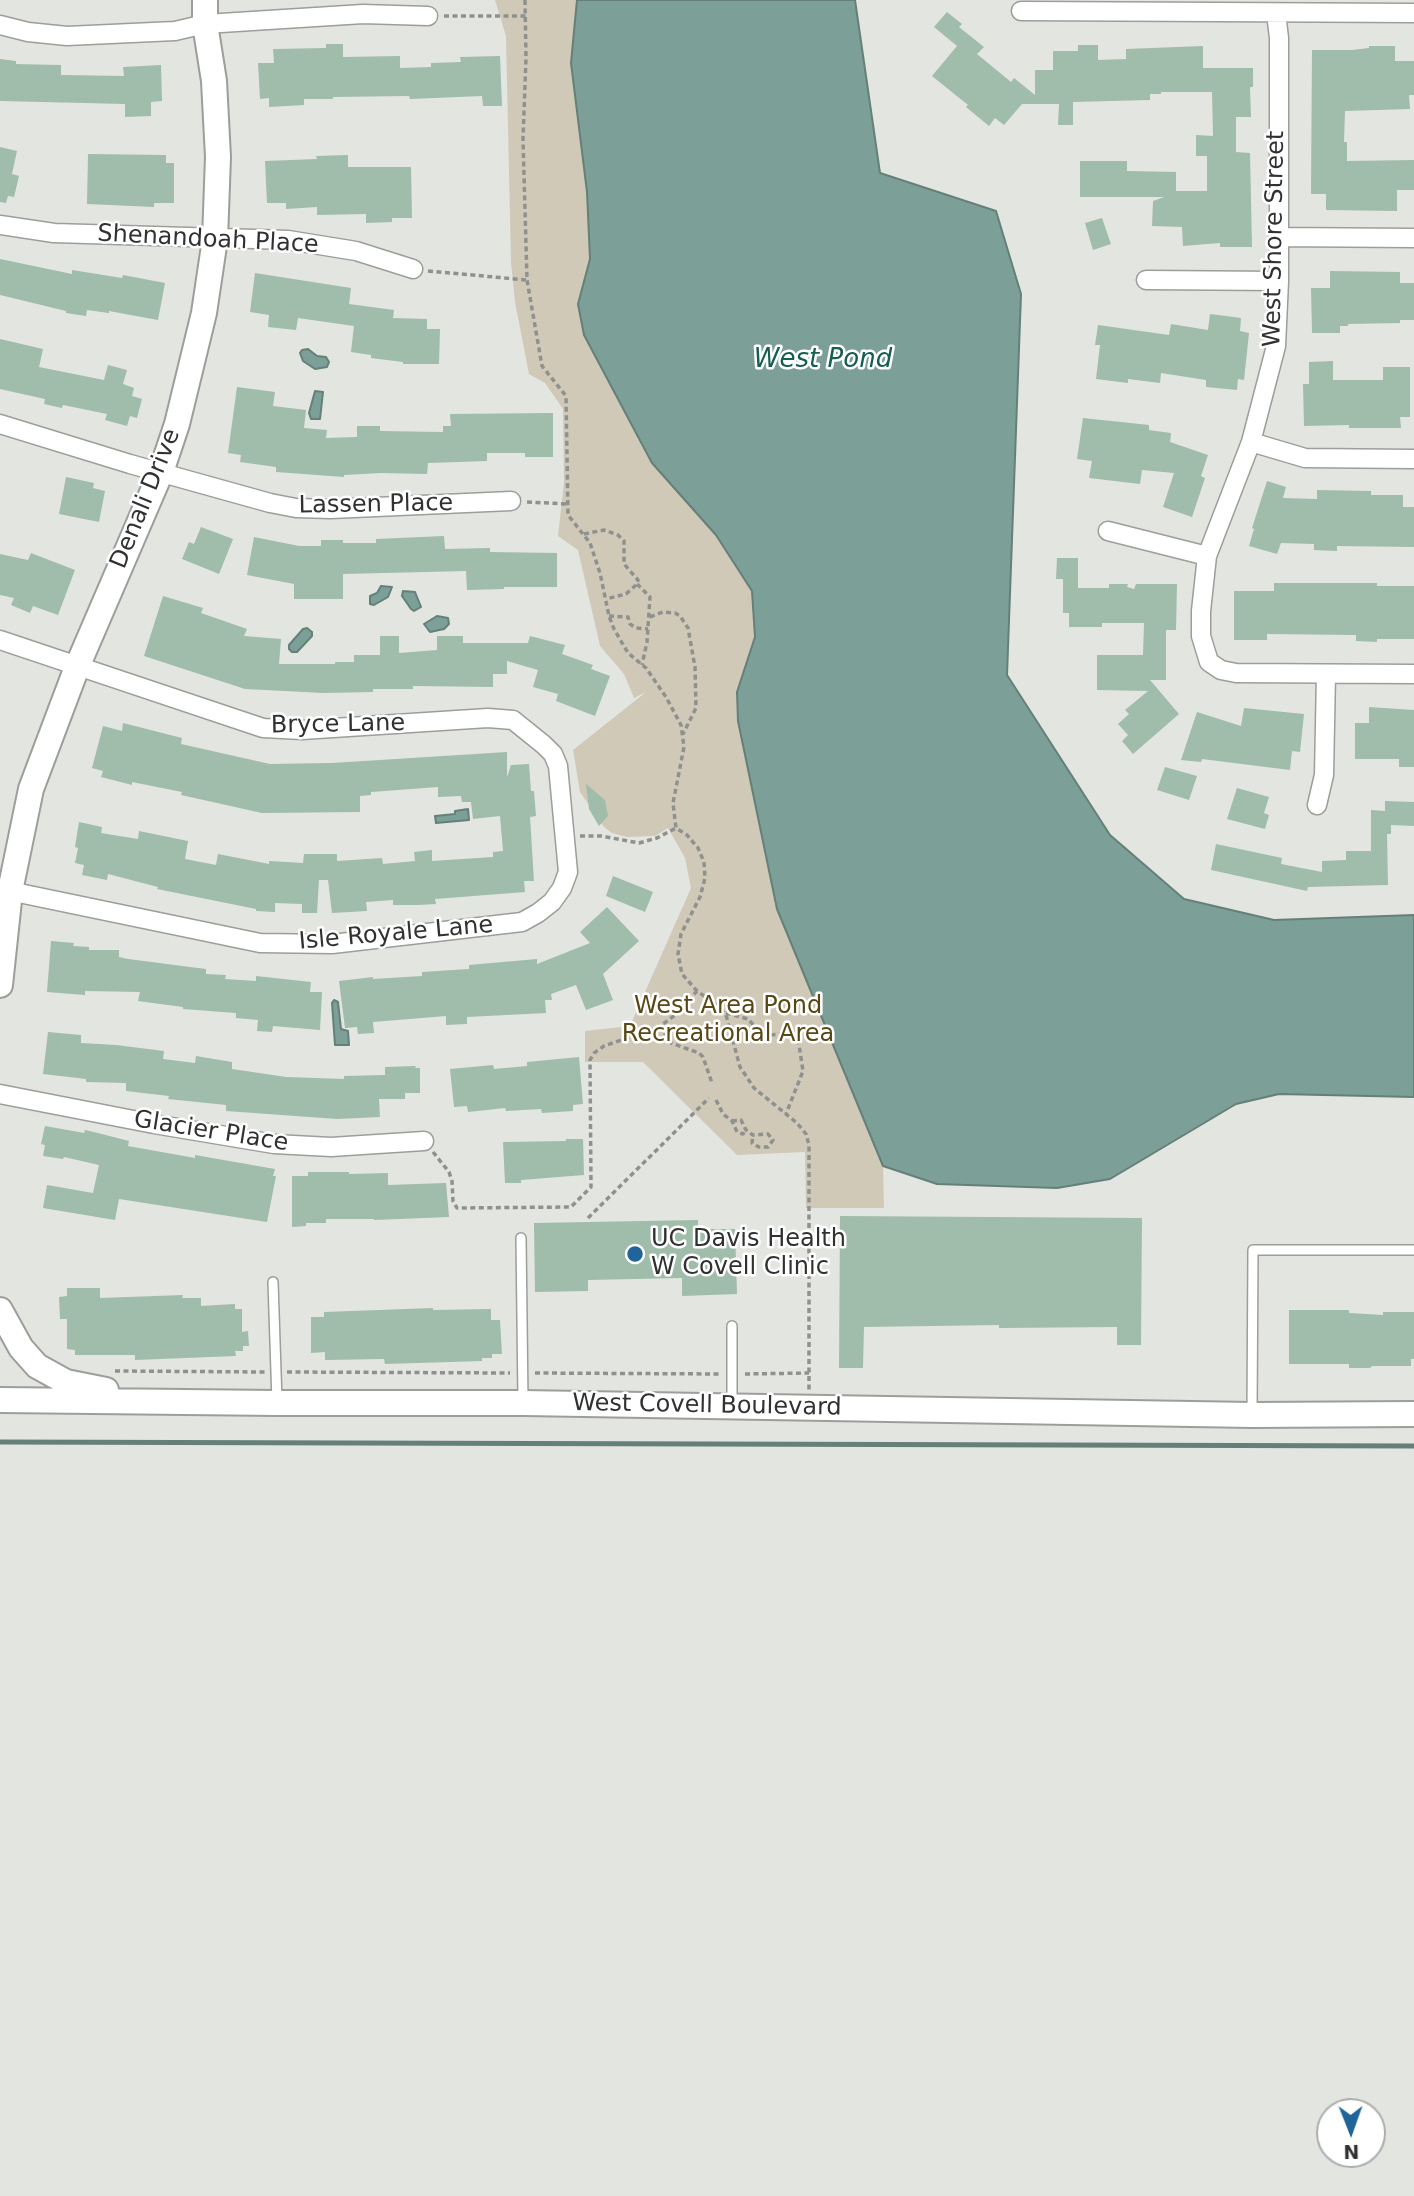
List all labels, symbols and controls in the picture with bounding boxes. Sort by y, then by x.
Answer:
street label: West Shore Street [1259,131,1291,347]
street label: Shenandoah Place [97,220,319,260]
water label: West Pond [754,344,892,376]
street label: Denali Drive [105,425,187,573]
street label: Lassen Place [299,489,453,521]
street label: Bryce Lane [271,709,405,741]
street label: Isle Royale Lane [298,911,494,957]
park label: West Area Pond Recreational Area [622,993,834,1049]
street label: Glacier Place [132,1106,290,1158]
place label: UC Davis Health W Covell Clinic [651,1226,846,1282]
marker: UC Davis Health W Covell Clinic [625,1244,645,1264]
street label: West Covell Boulevard [572,1389,842,1423]
north arrow [1316,2098,1386,2168]
text: N [1343,2141,1359,2163]

